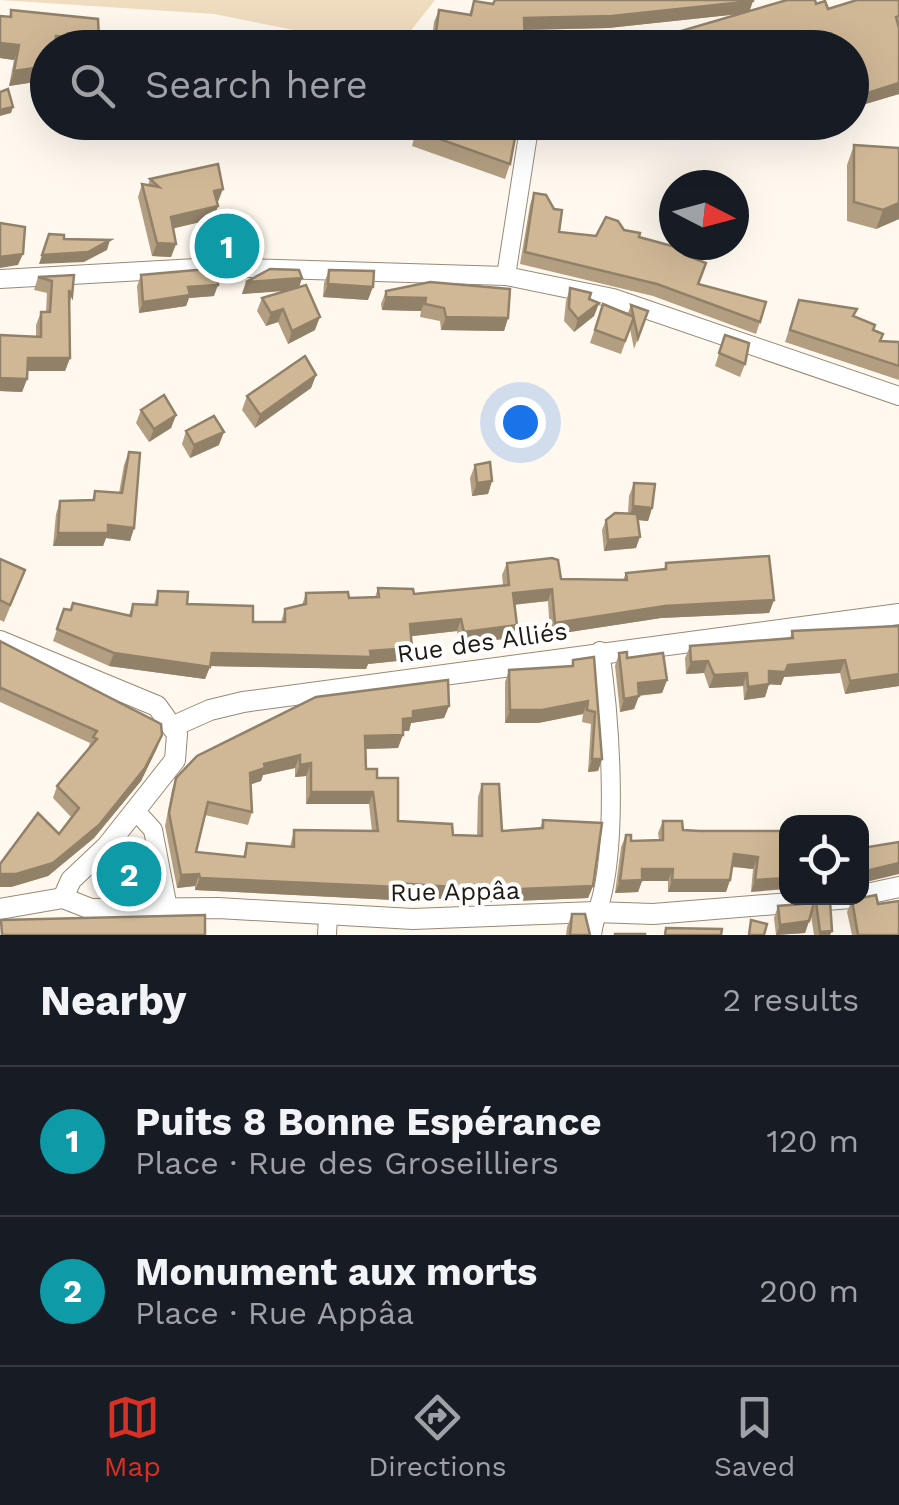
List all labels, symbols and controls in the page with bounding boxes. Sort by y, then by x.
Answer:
search box [30,30,869,140]
icon: search [65,58,120,113]
text: Search here [145,63,368,107]
north arrow [659,170,749,260]
pin: 1 [194,208,260,284]
your location [495,397,546,448]
street label: Rue des Alliés [395,616,569,669]
map controls [779,815,869,905]
button: locate [779,815,869,905]
pin: 2 [96,836,162,912]
street label: Rue Appâa [390,876,520,907]
text: Nearby [40,976,187,1025]
text: 2 results [722,981,859,1019]
text: Puits 8 Bonne Espérance [135,1100,601,1144]
text: 1 [66,1122,79,1160]
text: 120 m [767,1122,859,1160]
text: Place · Rue des Groseilliers [135,1144,559,1182]
text: Monument aux morts [135,1250,537,1294]
text: 2 [63,1272,82,1310]
text: 200 m [759,1272,859,1310]
text: Place · Rue Appâa [135,1294,414,1332]
tab: Map [104,1390,161,1483]
tab: Directions [368,1390,507,1483]
tab: Saved [714,1390,795,1483]

